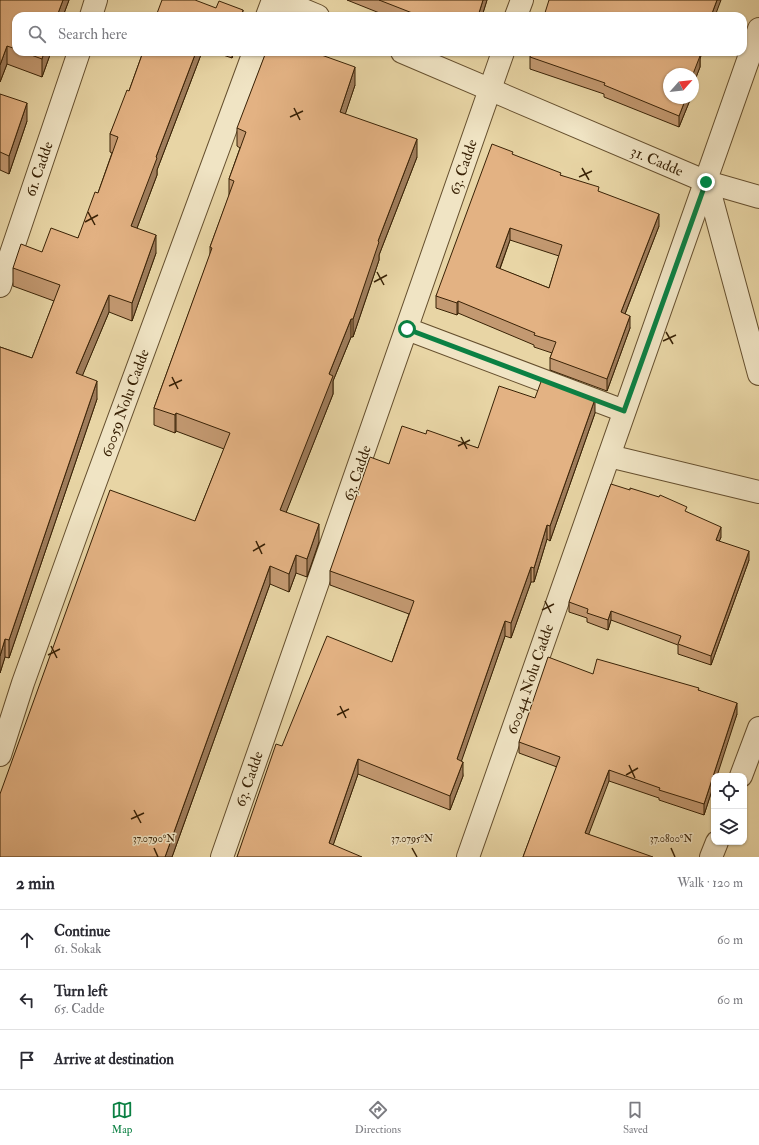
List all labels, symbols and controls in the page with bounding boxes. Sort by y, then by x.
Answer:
search box [12,12,747,56]
icon: search [26,23,48,45]
text: Search here [58,25,127,44]
north arrow [663,68,699,104]
street label: 63. Cadde [445,137,482,197]
street label: 61. Cadde [21,139,58,199]
street label: 31. Cadde [628,142,686,181]
route end [697,173,715,191]
route start [398,320,416,338]
street label: 60059 Nolu Cadde [97,347,154,460]
street label: 63. Cadde [339,443,376,503]
street label: 60044 Nolu Cadde [503,622,558,737]
street label: 63. Cadde [231,749,268,809]
map controls [711,773,747,845]
button: locate [711,773,747,809]
button: layers [711,809,747,845]
text: 37.0790°N [133,833,175,845]
text: 37.0795°N [391,833,433,845]
text: 37.0800°N [650,833,692,845]
text: 2 min [16,873,55,894]
text: Walk · 120 m [677,875,743,891]
text: Continue [54,922,110,941]
icon: ahead [16,929,38,951]
text: 60 m [717,932,743,948]
text: 61. Sokak [54,941,102,957]
text: Turn left [54,982,108,1001]
icon: left [16,989,38,1011]
text: 60 m [717,992,743,1008]
text: 65. Cadde [54,1001,104,1017]
icon: arrive [16,1049,38,1071]
text: Arrive at destination [54,1050,174,1069]
tab: Map [111,1099,133,1136]
tab: Directions [355,1099,401,1136]
tab: Saved [623,1099,648,1136]

